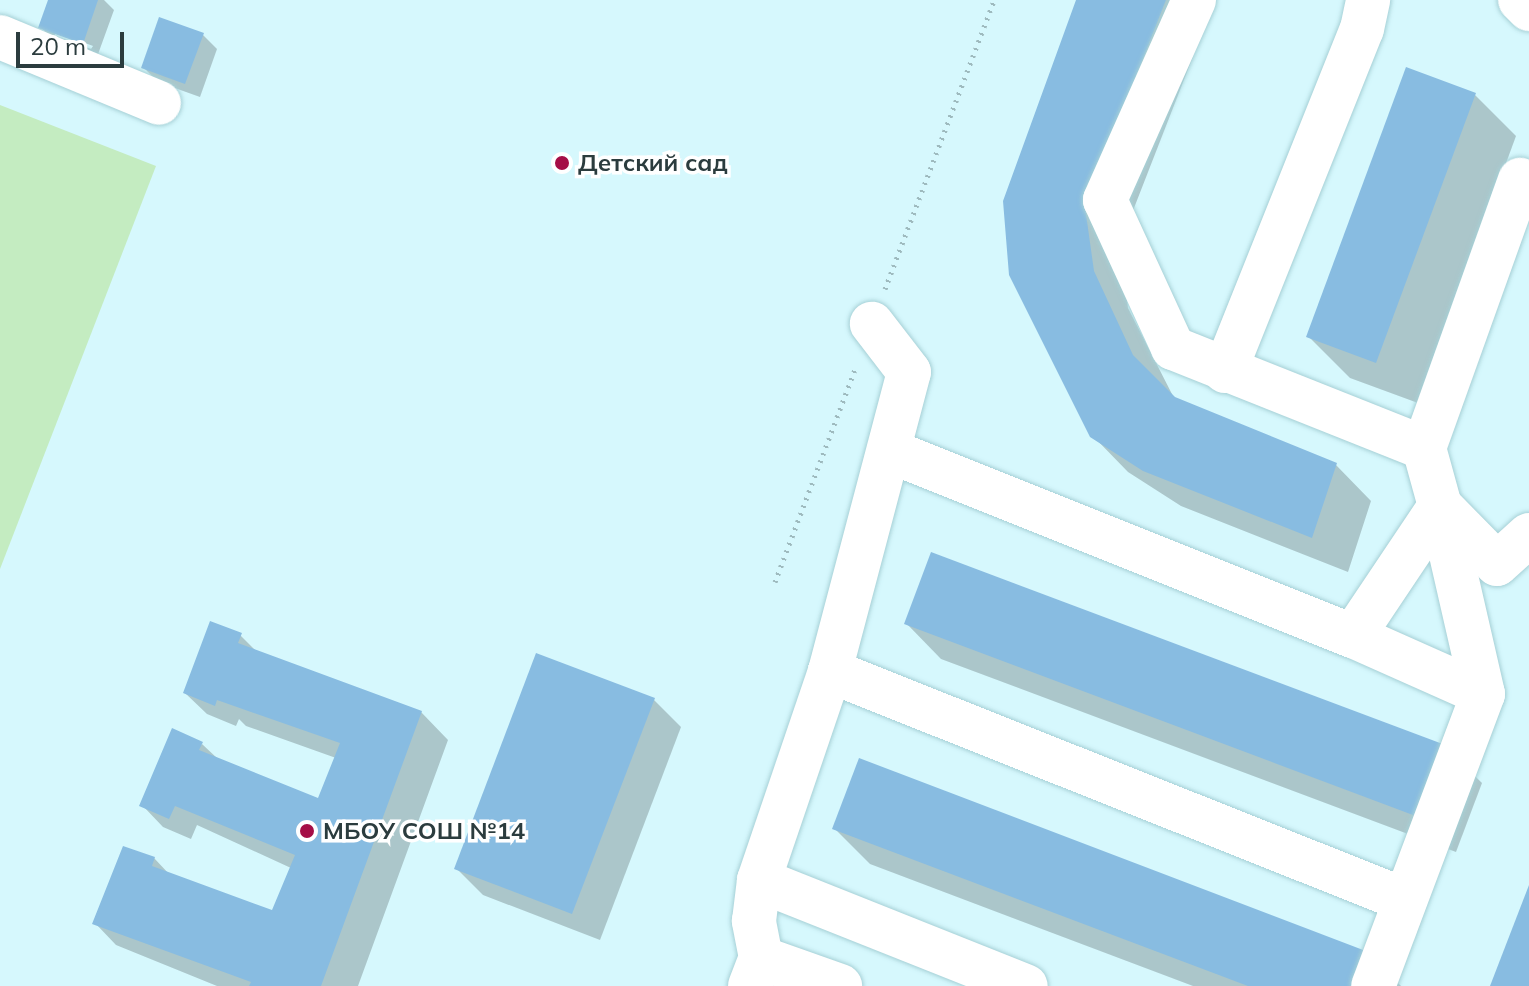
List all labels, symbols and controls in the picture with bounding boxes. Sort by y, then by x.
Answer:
scale bar [20,16,128,66]
text: 20 m [30,31,86,61]
place label: Детский сад [578,149,728,177]
marker: Детский сад [553,154,571,172]
place label: МБОУ СОШ №14 [323,817,525,845]
marker: МБОУ СОШ №14 [298,822,316,840]

